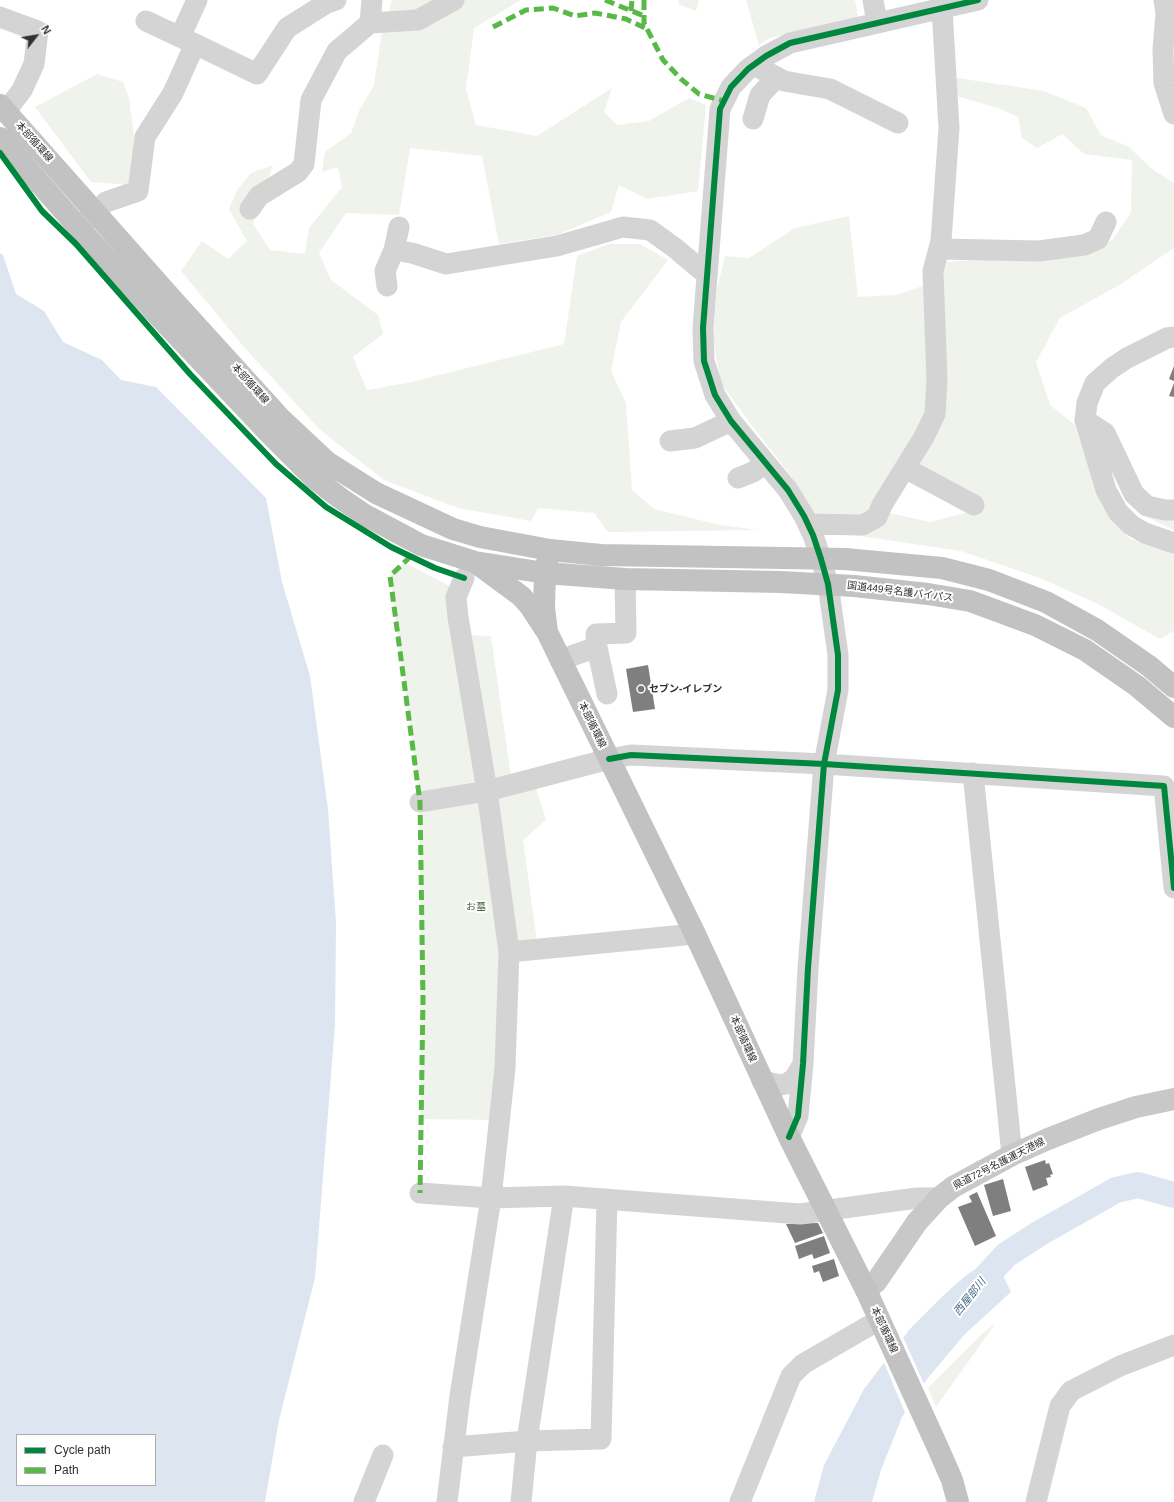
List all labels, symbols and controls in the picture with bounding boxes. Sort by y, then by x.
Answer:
north arrow [16,16,56,56]
text: N [39,23,53,36]
street label: 本部循環線 [13,119,55,165]
street label: 本部循環線 [229,361,271,407]
street label: 国道449号名護バイパス [846,580,954,604]
place label: セブン-イレブン [649,683,722,695]
marker: セブン-イレブン [636,684,646,694]
street label: 本部循環線 [576,700,608,750]
park label: お墓 [466,901,486,913]
street label: 本部循環線 [727,1014,759,1064]
street label: 県道72号名護運天港線 [951,1136,1047,1192]
water label: 西屋部川 [951,1276,989,1318]
street label: 本部循環線 [868,1305,900,1355]
legend [16,1434,156,1486]
text: Cycle path [54,1443,111,1457]
text: Path [54,1463,79,1477]

